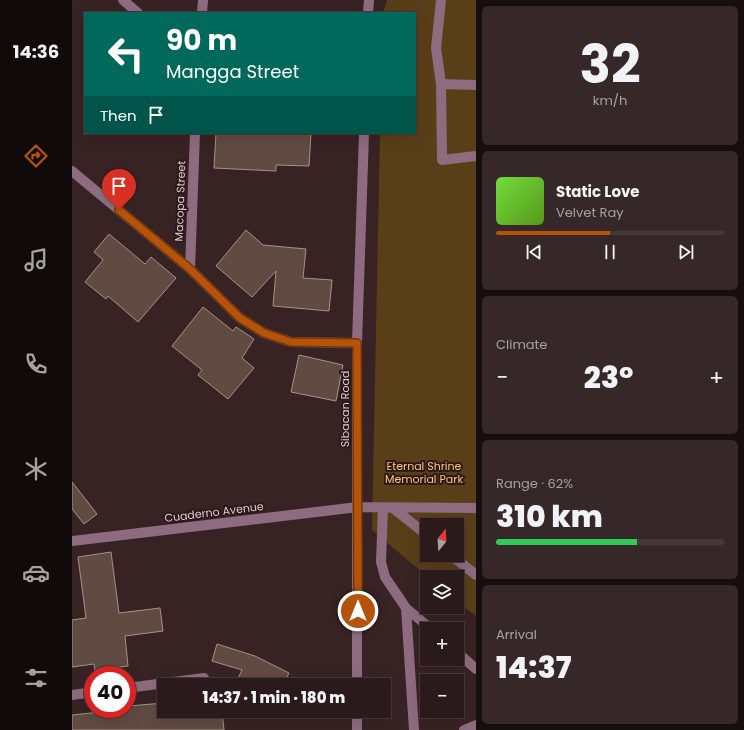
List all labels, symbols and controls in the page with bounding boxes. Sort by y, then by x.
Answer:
text: 90 m [166,21,237,60]
icon: left [100,28,152,80]
text: 32 [579,28,641,101]
text: 14:36 [13,39,59,64]
text: Mangga Street [166,59,299,84]
text: km/h [593,91,627,110]
icon: arrive [145,104,167,126]
text: Then [100,105,137,126]
icon: directions [22,142,50,170]
street label: Macopa Street [171,160,189,242]
pin [102,169,136,210]
icon: arrive [108,175,130,197]
text: Static Love [556,181,640,202]
text: Velvet Ray [556,203,624,222]
icon: previous [523,241,545,263]
icon: pause [599,241,621,263]
icon: next [675,241,697,263]
icon: music [22,246,50,274]
text: Climate [496,335,547,354]
icon: phone [22,350,50,378]
text: 23° [584,356,633,399]
text: − [496,362,508,393]
text: + [709,362,724,393]
street label: Sibacan Road [337,371,353,447]
icon: climate [22,455,50,483]
park label: Eternal Shrine Memorial Park [385,458,463,487]
text: Range · 62% [496,474,573,493]
text: 310 km [496,495,603,538]
street label: Cuaderno Avenue [164,498,265,526]
north arrow [420,518,464,562]
map controls [420,518,464,718]
icon: car [22,559,50,587]
button: layers [420,570,464,614]
position arrow [337,590,379,632]
button: + [420,622,464,666]
text: Arrival [496,625,537,644]
text: 14:37 [496,646,571,689]
icon: filters [22,664,50,692]
speed limit sign: 40 [84,666,136,718]
button: − [420,674,464,718]
text: 14:37 · 1 min · 180 m [203,687,345,708]

